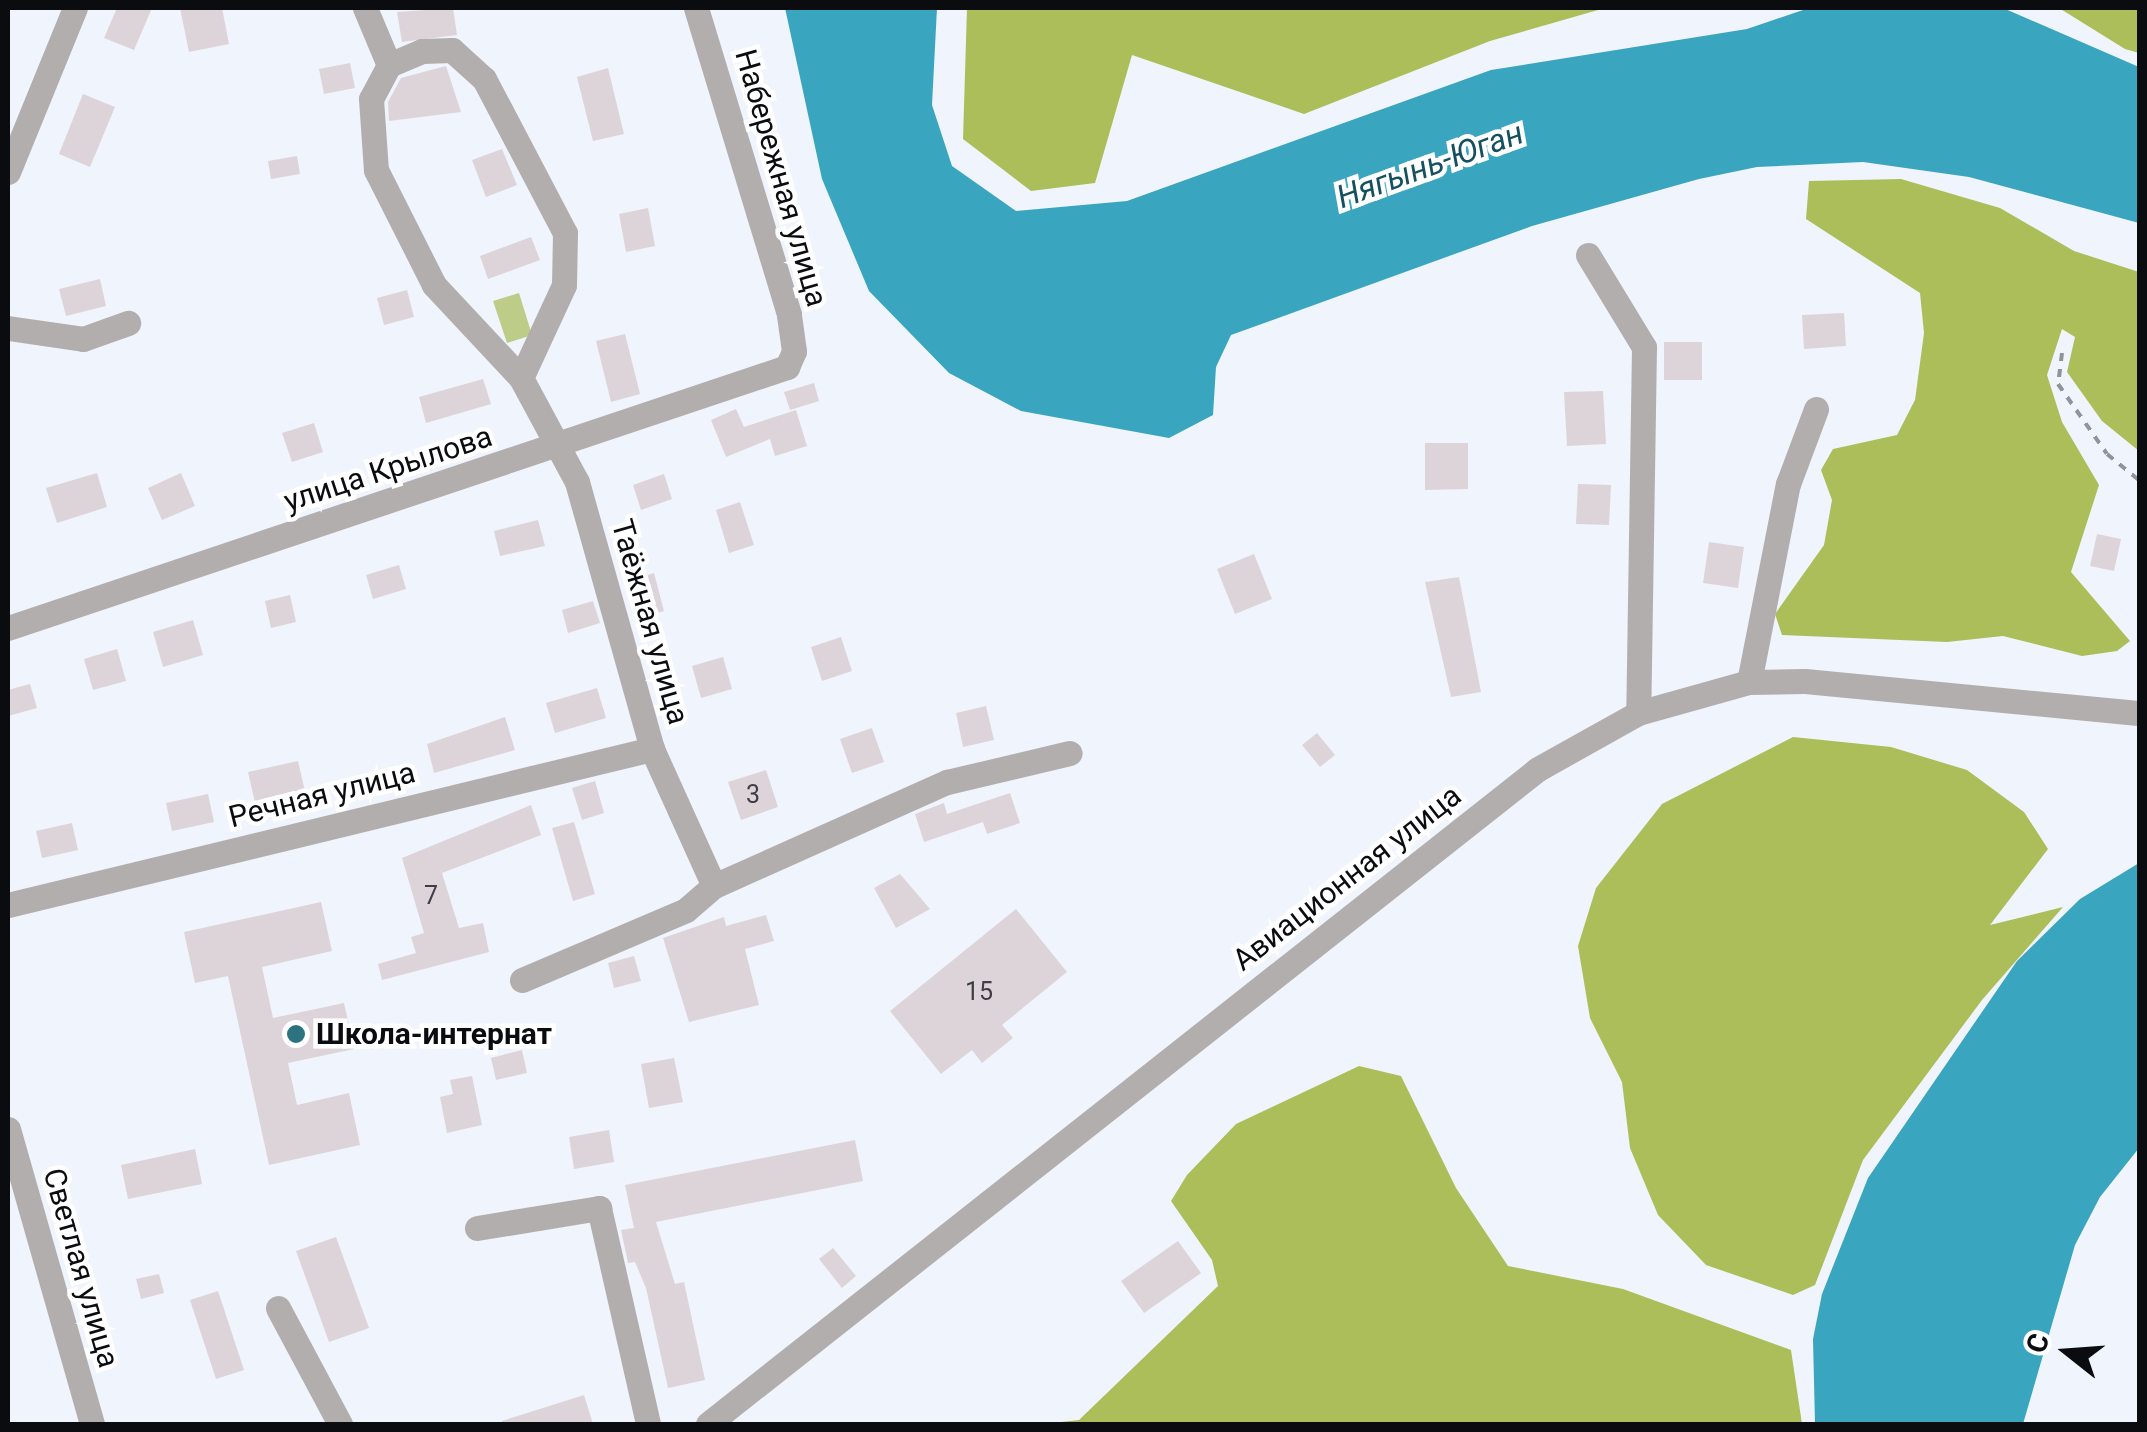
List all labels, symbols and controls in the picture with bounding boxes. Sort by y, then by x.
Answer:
street label: Набережная улица [727,45,835,311]
water label: Нягынь-Юган [1332,114,1528,216]
street label: улица Крылова [279,418,497,520]
street label: Таёжная улица [604,515,696,729]
street label: Речная улица [225,754,419,836]
street label: Авиационная улица [1226,778,1468,978]
house number: 3 [746,780,760,810]
house number: 7 [424,881,438,911]
house number: 15 [965,977,993,1007]
place label: Школа-интернат [316,1016,552,1052]
marker: Школа-интернат [285,1023,307,1045]
street label: Светлая улица [35,1164,127,1372]
north arrow [2017,1302,2117,1402]
text: С [2019,1330,2056,1357]

